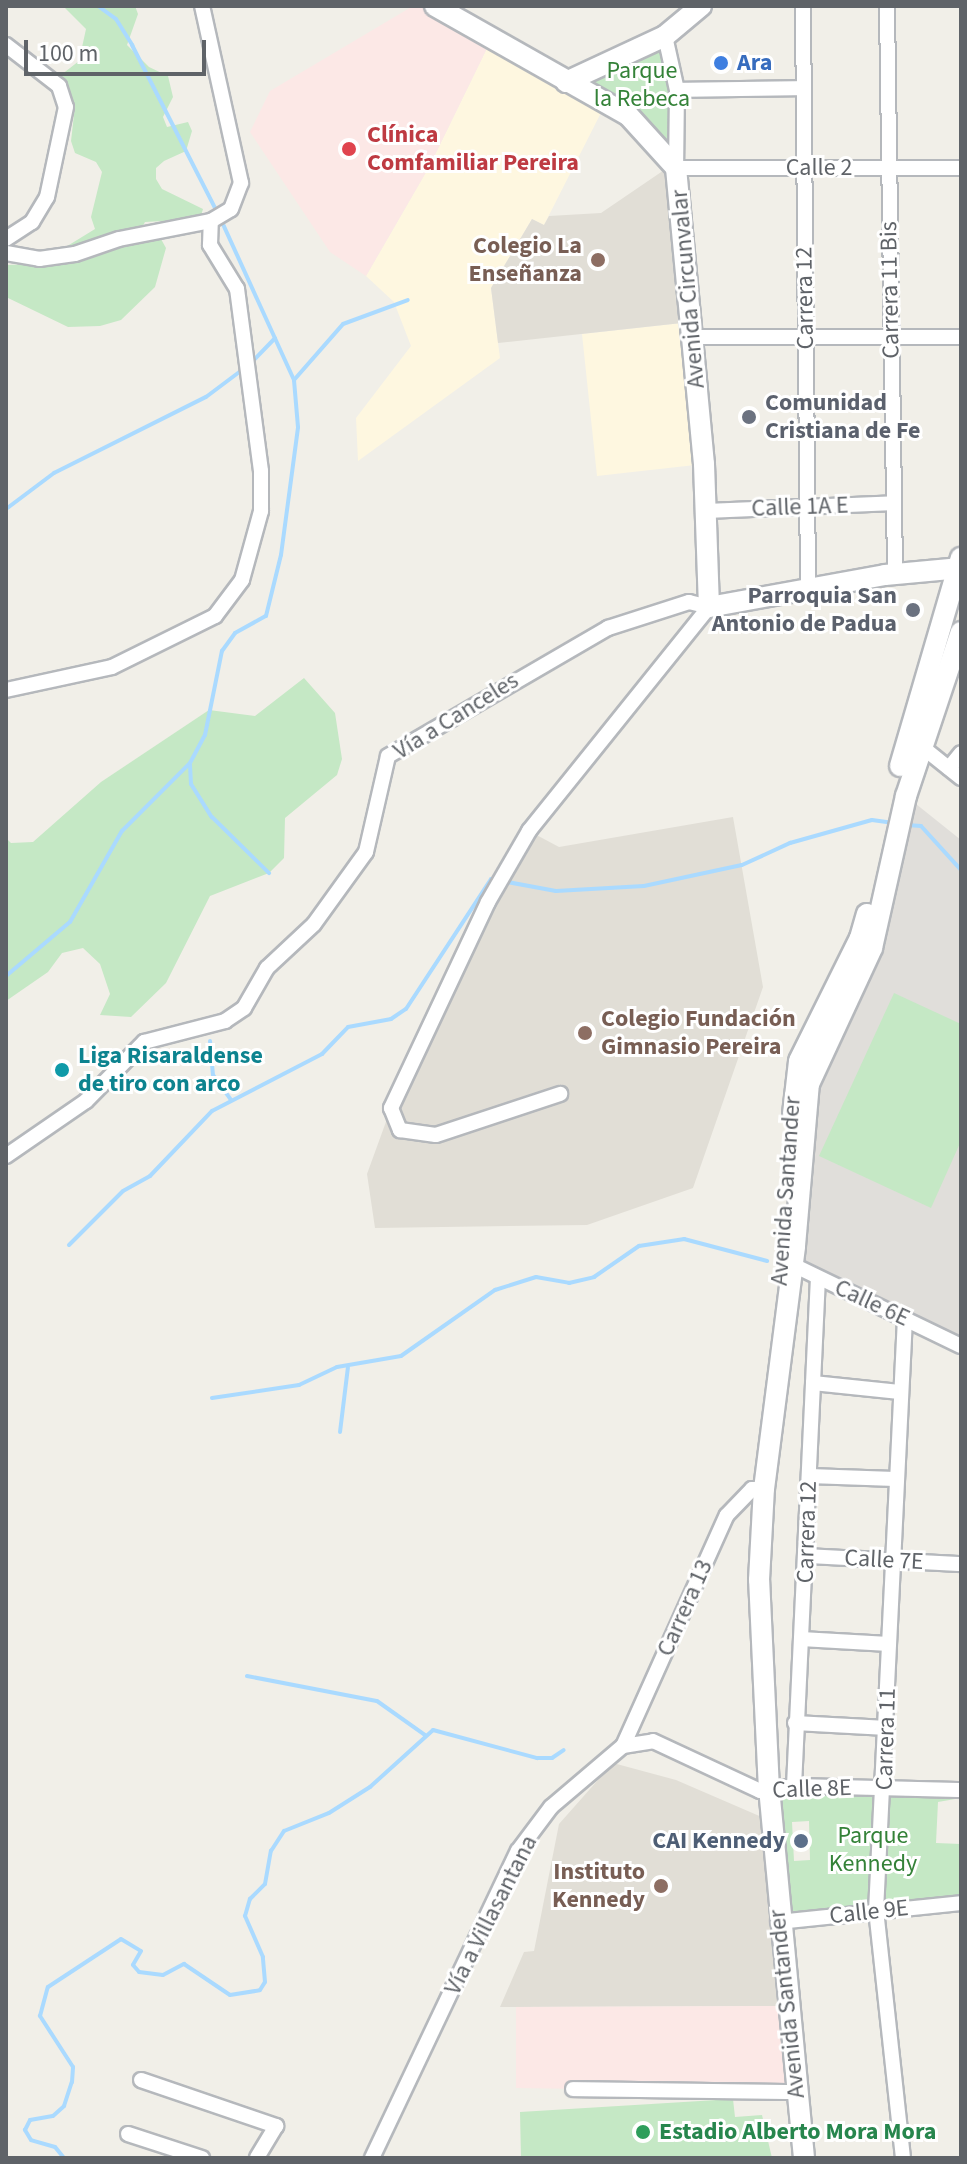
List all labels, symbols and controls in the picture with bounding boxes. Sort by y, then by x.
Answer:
scale bar [28,24,210,74]
text: 100 m [38,36,98,71]
place label: Ara [737,49,772,77]
marker: Ara [712,54,730,72]
park label: Parque la Rebeca [594,57,690,113]
place label: Clínica Comfamiliar Pereira [367,121,579,177]
marker: Clínica Comfamiliar Pereira [338,138,360,160]
street label: Calle 2 [786,154,852,182]
street label: Avenida Circunvalar [665,188,711,390]
street label: Carrera 11 Bis [874,221,906,359]
place label: Colegio La Enseñanza [469,232,582,288]
street label: Carrera 12 [790,246,820,350]
marker: Colegio La Enseñanza [589,251,607,269]
place label: Comunidad Cristiana de Fe [765,389,920,445]
marker: Comunidad Cristiana de Fe [740,408,758,426]
street label: Calle 1A E [751,491,849,523]
place label: Parroquia San Antonio de Padua [712,582,897,638]
marker: Parroquia San Antonio de Padua [904,601,922,619]
street label: Vía a Canceles [388,666,524,766]
place label: Colegio Fundación Gimnasio Pereira [601,1005,796,1061]
marker: Colegio Fundación Gimnasio Pereira [576,1024,594,1042]
place label: Liga Risaraldense de tiro con arco [78,1042,263,1098]
marker: Liga Risaraldense de tiro con arco [53,1061,71,1079]
street label: Avenida Santander [765,1095,807,1287]
street label: Calle 6E [830,1273,914,1333]
street label: Carrera 12 [791,1480,823,1584]
street label: Calle 7E [844,1544,924,1576]
street label: Carrera 13 [651,1555,719,1661]
street label: Carrera 11 [870,1687,902,1791]
street label: Calle 8E [772,1773,852,1805]
park label: Parque Kennedy [829,1822,917,1878]
place label: CAI Kennedy [652,1827,785,1855]
street label: Vía a Villasantana [438,1830,544,2000]
marker: CAI Kennedy [792,1832,810,1850]
place label: Instituto Kennedy [552,1858,645,1914]
marker: Instituto Kennedy [652,1877,670,1895]
street label: Calle 9E [828,1894,910,1930]
street label: Avenida Santander [763,1908,811,2100]
place label: Estadio Alberto Mora Mora [659,2118,936,2146]
marker: Estadio Alberto Mora Mora [634,2123,652,2141]

